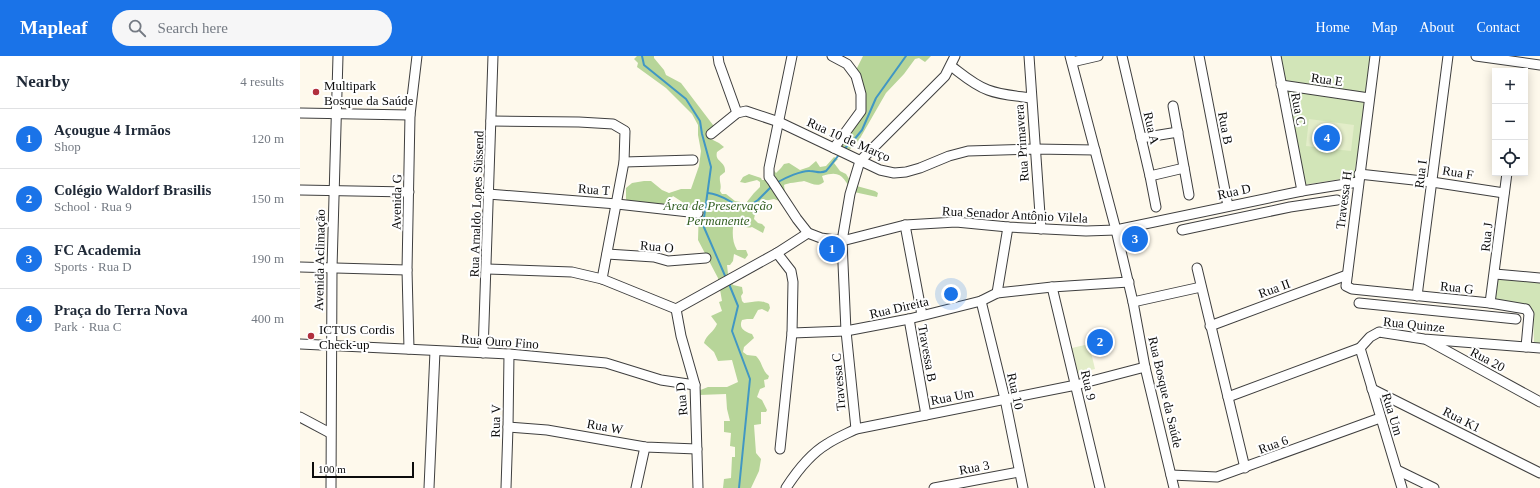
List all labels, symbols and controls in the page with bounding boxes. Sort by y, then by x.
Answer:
search box [112,10,392,46]
text: Mapleaf [20,17,88,38]
icon: search [126,17,148,39]
text: Search here [158,20,228,36]
text: Home [1316,20,1350,35]
text: Map [1372,20,1397,35]
text: About [1419,20,1454,35]
text: Contact [1476,20,1520,35]
map controls [1492,68,1528,176]
button: + [1492,68,1528,104]
street label: Rua E [1310,70,1344,89]
text: Nearby [16,72,70,91]
text: 4 results [240,74,284,89]
place label: Multipark Bosque da Saúde [324,78,414,108]
marker: Multipark Bosque da Saúde [311,87,321,97]
street label: Rua C [1288,92,1309,127]
street label: Rua Primavera [1011,104,1032,182]
button: − [1492,104,1528,140]
street label: Rua A [1141,110,1163,146]
street label: Rua B [1215,111,1236,146]
street label: Rua 10 de Março [805,114,893,165]
text: Açougue 4 Irmãos [54,122,171,138]
pin: 4 [1314,123,1340,153]
street label: Rua Arnaldo Lopes Süssend [466,130,487,278]
text: 1 [26,131,32,146]
text: 120 m [251,131,284,146]
text: Shop [54,139,81,154]
button: locate [1492,140,1528,176]
street label: Rua I [1411,159,1430,189]
street label: Rua F [1441,163,1475,182]
street label: Travessa H [1332,170,1354,230]
street label: Avenida G [389,174,404,230]
street label: Rua T [578,181,610,198]
street label: Rua D [1216,181,1252,202]
text: Colégio Waldorf Brasilis [54,182,211,198]
text: 2 [26,191,32,206]
text: 150 m [251,191,284,206]
park label: Área de Preservação Permanente [663,198,773,228]
text: School · Rua 9 [54,199,132,214]
street label: Rua Senador Antônio Vilela [942,203,1088,226]
street label: Avenida Aclimação [311,209,328,311]
street label: Rua J [1478,222,1495,252]
pin: 3 [1122,224,1148,254]
pin: 1 [819,234,845,264]
street label: Rua O [640,238,674,255]
text: FC Academia [54,242,141,258]
text: 3 [26,251,32,266]
text: 190 m [251,251,284,266]
text: Sports · Rua D [54,259,132,274]
street label: Rua II [1256,276,1292,301]
street label: Rua G [1439,278,1474,297]
your location [941,284,961,304]
street label: Rua Direita [868,293,930,322]
text: Praça do Terra Nova [54,302,188,318]
text: 4 [26,311,32,326]
text: 400 m [251,311,284,326]
street label: Rua Quinze [1382,314,1446,335]
text: Park · Rua C [54,319,122,334]
place label: ICTUS Cordis Check-up [319,322,394,352]
street label: Travessa B [915,323,940,383]
pin: 2 [1087,327,1113,357]
marker: ICTUS Cordis Check-up [306,331,316,341]
street label: Rua Ouro Fino [461,331,539,352]
street label: Rua Bosque da Saúde [1145,335,1186,449]
street label: Rua 20 [1468,344,1508,375]
street label: Travessa C [829,353,848,411]
street label: Rua 9 [1078,368,1099,402]
street label: Rua 10 [1004,371,1027,411]
street label: Rua D [673,382,690,416]
street label: Rua Um [929,385,975,408]
street label: Rua Um [1379,391,1406,437]
street label: Rua V [488,404,503,438]
street label: Rua K1 [1441,404,1483,435]
street label: Rua W [586,416,625,437]
street label: Rua 6 [1256,432,1291,457]
street label: Rua 3 [958,457,991,478]
scale bar [312,460,414,479]
text: 100 m [318,463,346,475]

